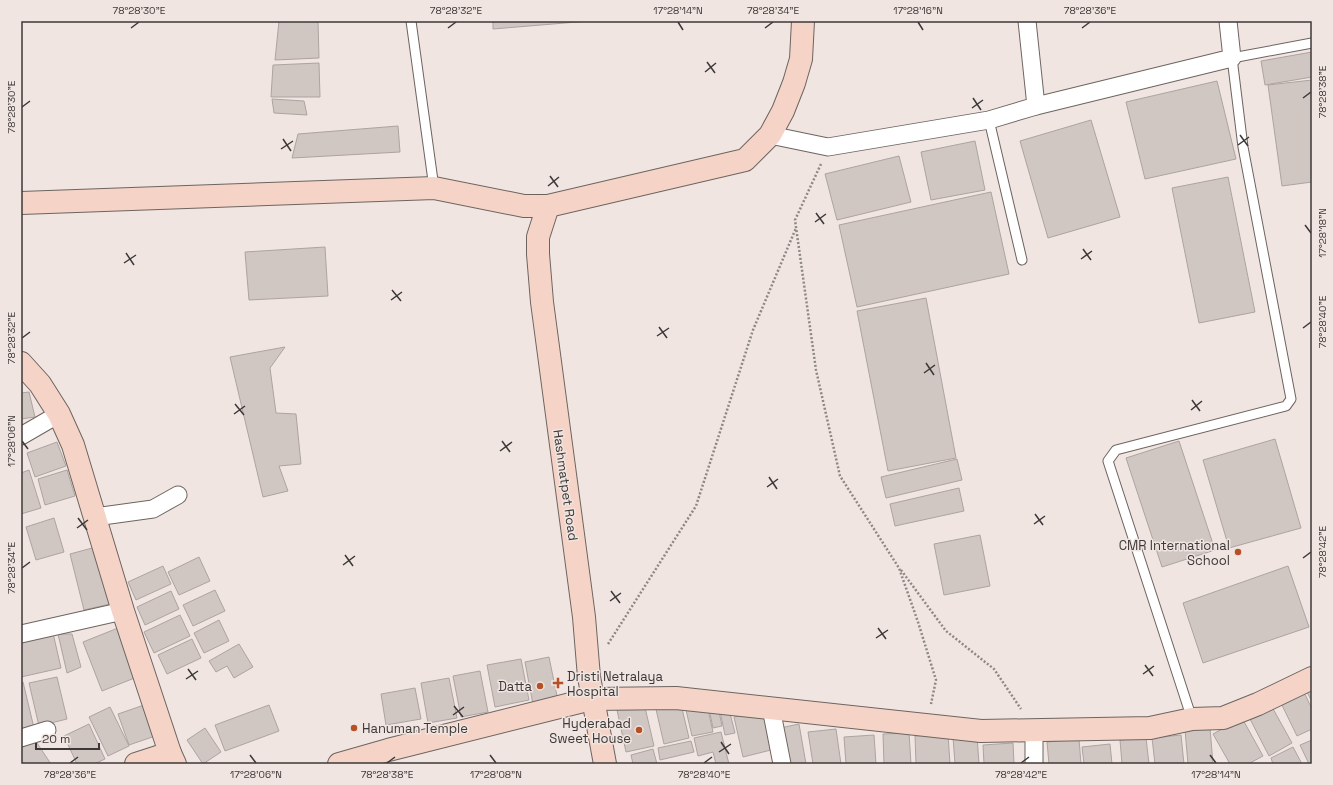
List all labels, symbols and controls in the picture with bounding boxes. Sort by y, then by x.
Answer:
text: 78°28'30"E [113,4,166,17]
text: 78°28'32"E [430,4,483,17]
text: 17°28'14"N [653,4,703,17]
text: 78°28'34"E [747,4,799,17]
text: 17°28'16"N [893,4,943,17]
text: 78°28'36"E [1064,4,1117,17]
text: 78°28'38"E [1316,65,1329,118]
text: 78°28'30"E [5,80,18,133]
text: 17°28'18"N [1316,208,1329,258]
text: 78°28'40"E [1316,295,1329,348]
text: 78°28'32"E [5,311,18,364]
text: 17°28'06"N [5,415,18,467]
street label: Hashmatpet Road [549,428,582,542]
text: 78°28'42"E [1316,526,1329,578]
place label: CMR International School [1119,537,1230,569]
text: 78°28'34"E [5,542,18,594]
marker: CMR International School [1233,547,1243,557]
place label: Dristi Netralaya Hospital [567,668,664,700]
marker: Dristi Netralaya Hospital [552,677,564,689]
place label: Datta [498,678,533,695]
marker: Datta [535,681,545,691]
place label: Hyderabad Sweet House [549,715,631,747]
place label: Hanuman Temple [362,720,468,737]
marker: Hanuman Temple [349,723,359,733]
scale bar [36,725,99,751]
marker: Hyderabad Sweet House [634,725,644,735]
text: 20 m [42,731,70,747]
text: 78°28'36"E [44,768,97,781]
text: 17°28'06"N [230,768,282,781]
text: 78°28'38"E [361,768,414,781]
text: 17°28'08"N [470,768,522,781]
text: 78°28'40"E [678,768,731,781]
text: 78°28'42"E [995,768,1047,781]
text: 17°28'14"N [1191,768,1241,781]

